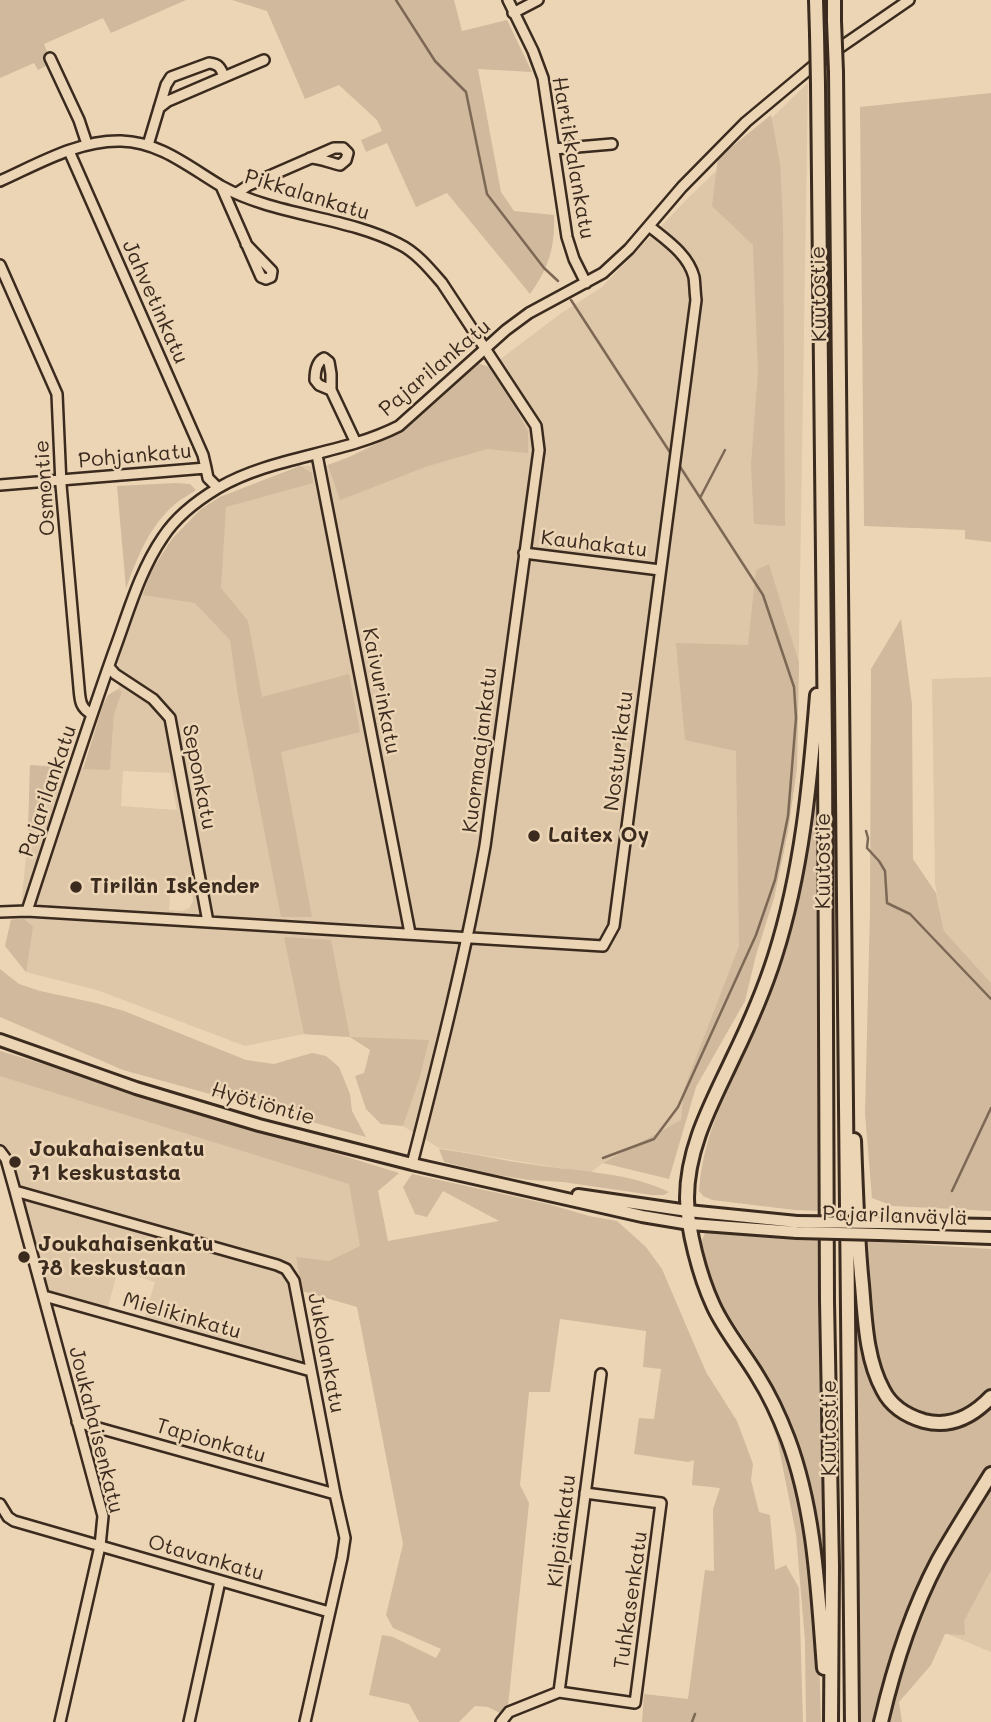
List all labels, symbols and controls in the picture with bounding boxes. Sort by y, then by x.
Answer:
street label: Hartikkalankatu [546,75,600,241]
street label: Pikkalankatu [241,164,373,226]
street label: Jahvetinkatu [116,236,194,368]
street label: Kuutostie [806,246,832,342]
street label: Pajarilankatu [374,314,496,422]
street label: Pohjankatu [77,438,193,474]
street label: Osmontie [29,439,61,537]
street label: Kauhakatu [539,525,649,563]
street label: Kaivurinkatu [356,626,406,756]
street label: Kuormaajankatu [457,666,503,834]
street label: Nosturikatu [599,690,639,812]
street label: Pajarilankatu [14,722,82,860]
street label: Seponkatu [176,722,222,832]
street label: Kuutostie [811,813,837,909]
place label: Laitex Oy [548,823,649,849]
marker: Laitex Oy [526,828,542,844]
place label: Tirilän Iskender [90,874,260,900]
marker: Tirilän Iskender [68,879,84,895]
street label: Hyötiöntie [208,1077,318,1131]
place label: Joukahaisenkatu 71 keskustasta [29,1137,205,1187]
marker: Joukahaisenkatu 71 keskustasta [7,1154,23,1170]
street label: Pajarilanväylä [822,1201,968,1231]
place label: Joukahaisenkatu 78 keskustaan [38,1232,214,1282]
marker: Joukahaisenkatu 78 keskustaan [16,1249,32,1265]
street label: Mielikinkatu [120,1287,244,1345]
street label: Jukolankatu [302,1291,350,1415]
street label: Joukahaisenkatu [63,1344,129,1516]
street label: Kuutostie [817,1380,843,1476]
street label: Tapionkatu [153,1413,269,1469]
street label: Kilpiänkatu [543,1473,581,1589]
street label: Otavankatu [145,1529,267,1587]
street label: Tuhkasenkatu [609,1529,653,1671]

